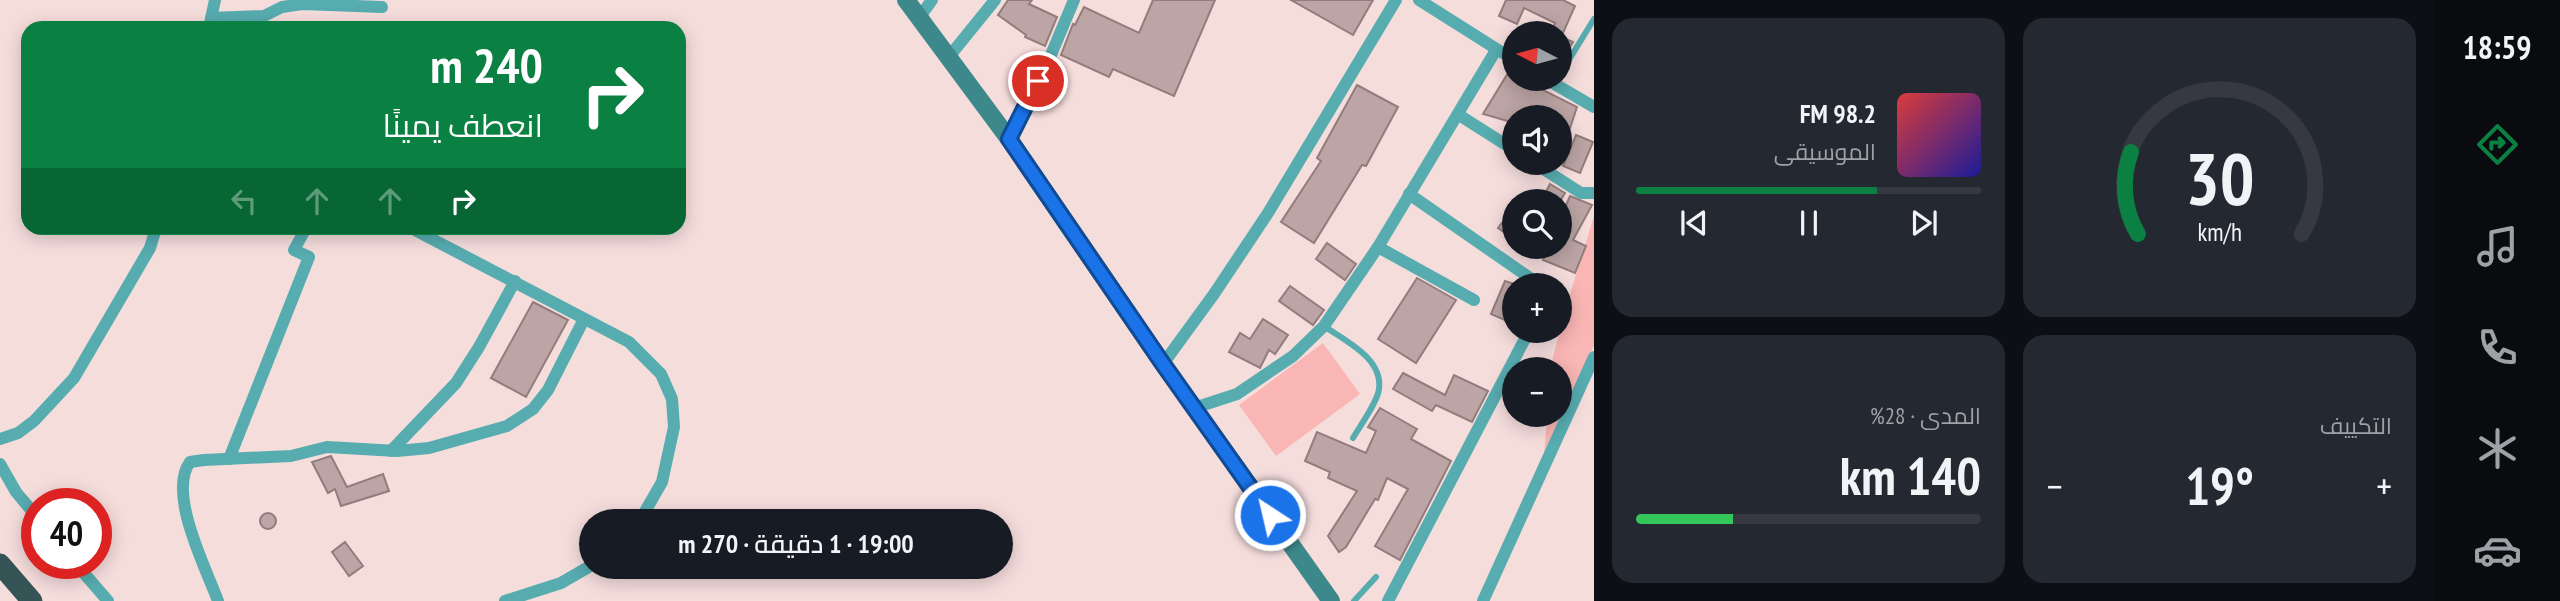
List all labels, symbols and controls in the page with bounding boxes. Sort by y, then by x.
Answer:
north arrow [1502,21,1572,91]
map controls [1502,21,1572,427]
text: 18:59 [2462,26,2532,68]
text: 240 m [430,33,543,97]
icon: right [567,49,658,140]
pin [1008,51,1068,111]
icon: arrive [1019,62,1057,100]
text: 98.2 FM [1800,97,1876,130]
text: انعطف يمينًا [383,104,543,146]
button: sound [1502,105,1572,175]
icon: directions [2473,120,2522,169]
text: 30 [2185,130,2254,224]
text: الموسيقى [1774,137,1876,166]
icon: left [225,182,263,220]
icon: ahead [298,182,336,220]
icon: ahead [371,182,409,220]
icon: right [444,182,482,220]
button: search [1502,189,1572,259]
icon: previous [1675,204,1713,242]
icon: pause [1790,204,1828,242]
icon: next [1905,204,1943,242]
text: km/h [2197,216,2242,248]
icon: music [2473,222,2522,271]
button: + [1502,273,1572,343]
icon: phone [2473,323,2522,372]
button: − [1502,357,1572,427]
text: المدى · 28% [1870,401,1981,430]
text: التكييف [2320,411,2392,440]
icon: climate [2473,424,2522,473]
text: 140 km [1840,442,1981,509]
text: 19° [2185,452,2254,519]
text: − [2047,461,2063,510]
text: + [2376,461,2392,510]
position arrow [1233,478,1307,552]
speed limit sign: 40 [21,488,112,579]
icon: car [2473,526,2522,575]
text: 19:00 · 1 دقيقة · 270 m [678,527,914,560]

